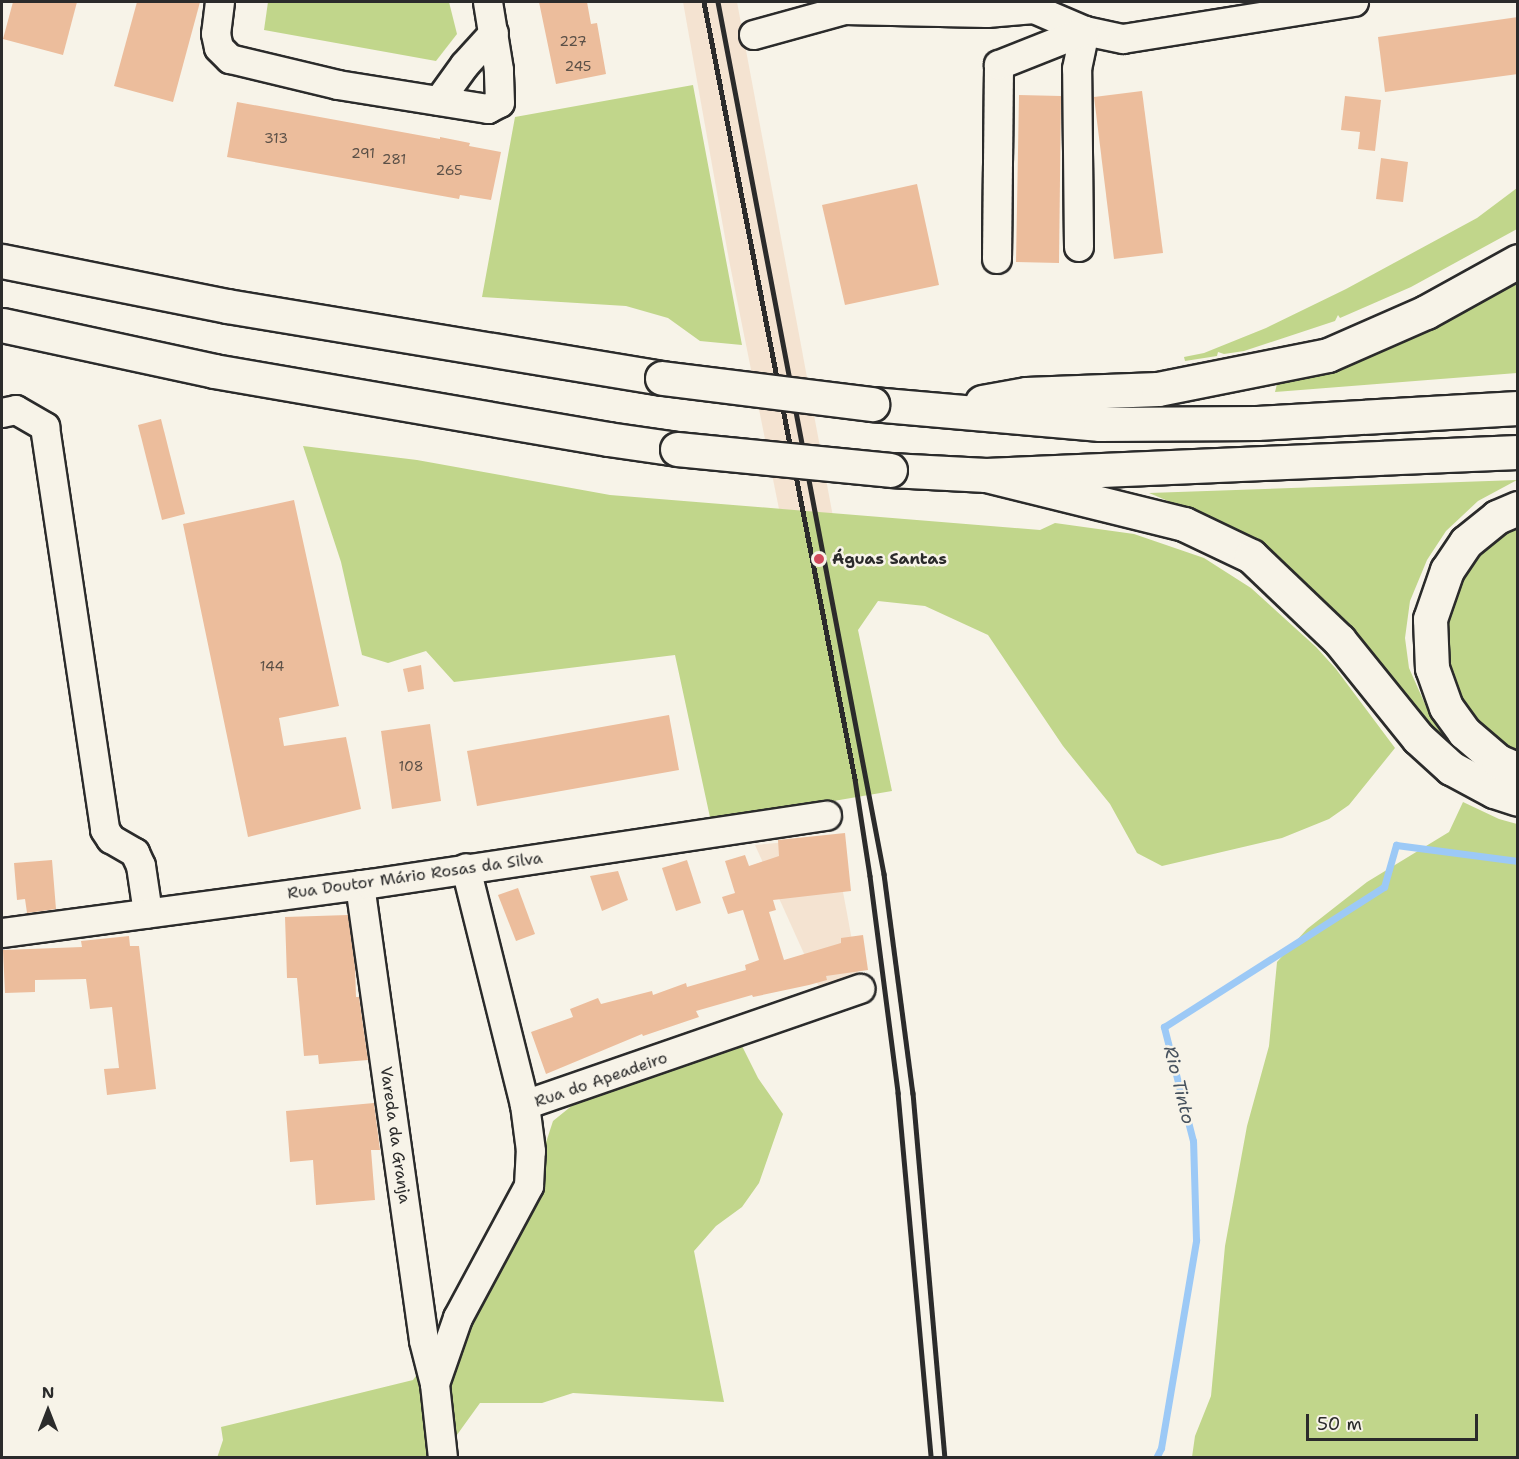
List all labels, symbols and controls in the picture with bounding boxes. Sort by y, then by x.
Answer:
house number: 227 [559,33,587,49]
house number: 245 [565,58,591,74]
house number: 313 [264,130,288,146]
house number: 291 [351,145,375,161]
house number: 281 [382,151,406,167]
house number: 265 [436,162,462,178]
place label: Águas Santas [832,549,947,569]
marker: Águas Santas [810,550,828,568]
house number: 144 [260,658,284,674]
house number: 108 [399,758,423,774]
street label: Rua Doutor Mário Rosas da Silva [286,849,544,903]
water label: Rio Tinto [1159,1044,1199,1126]
street label: Rua do Apeadeiro [532,1048,670,1112]
street label: Vareda da Granja [376,1065,414,1205]
north arrow [18,1381,78,1441]
text: N [42,1382,54,1403]
scale bar [1309,1402,1482,1440]
text: 50 m [1317,1412,1362,1436]

